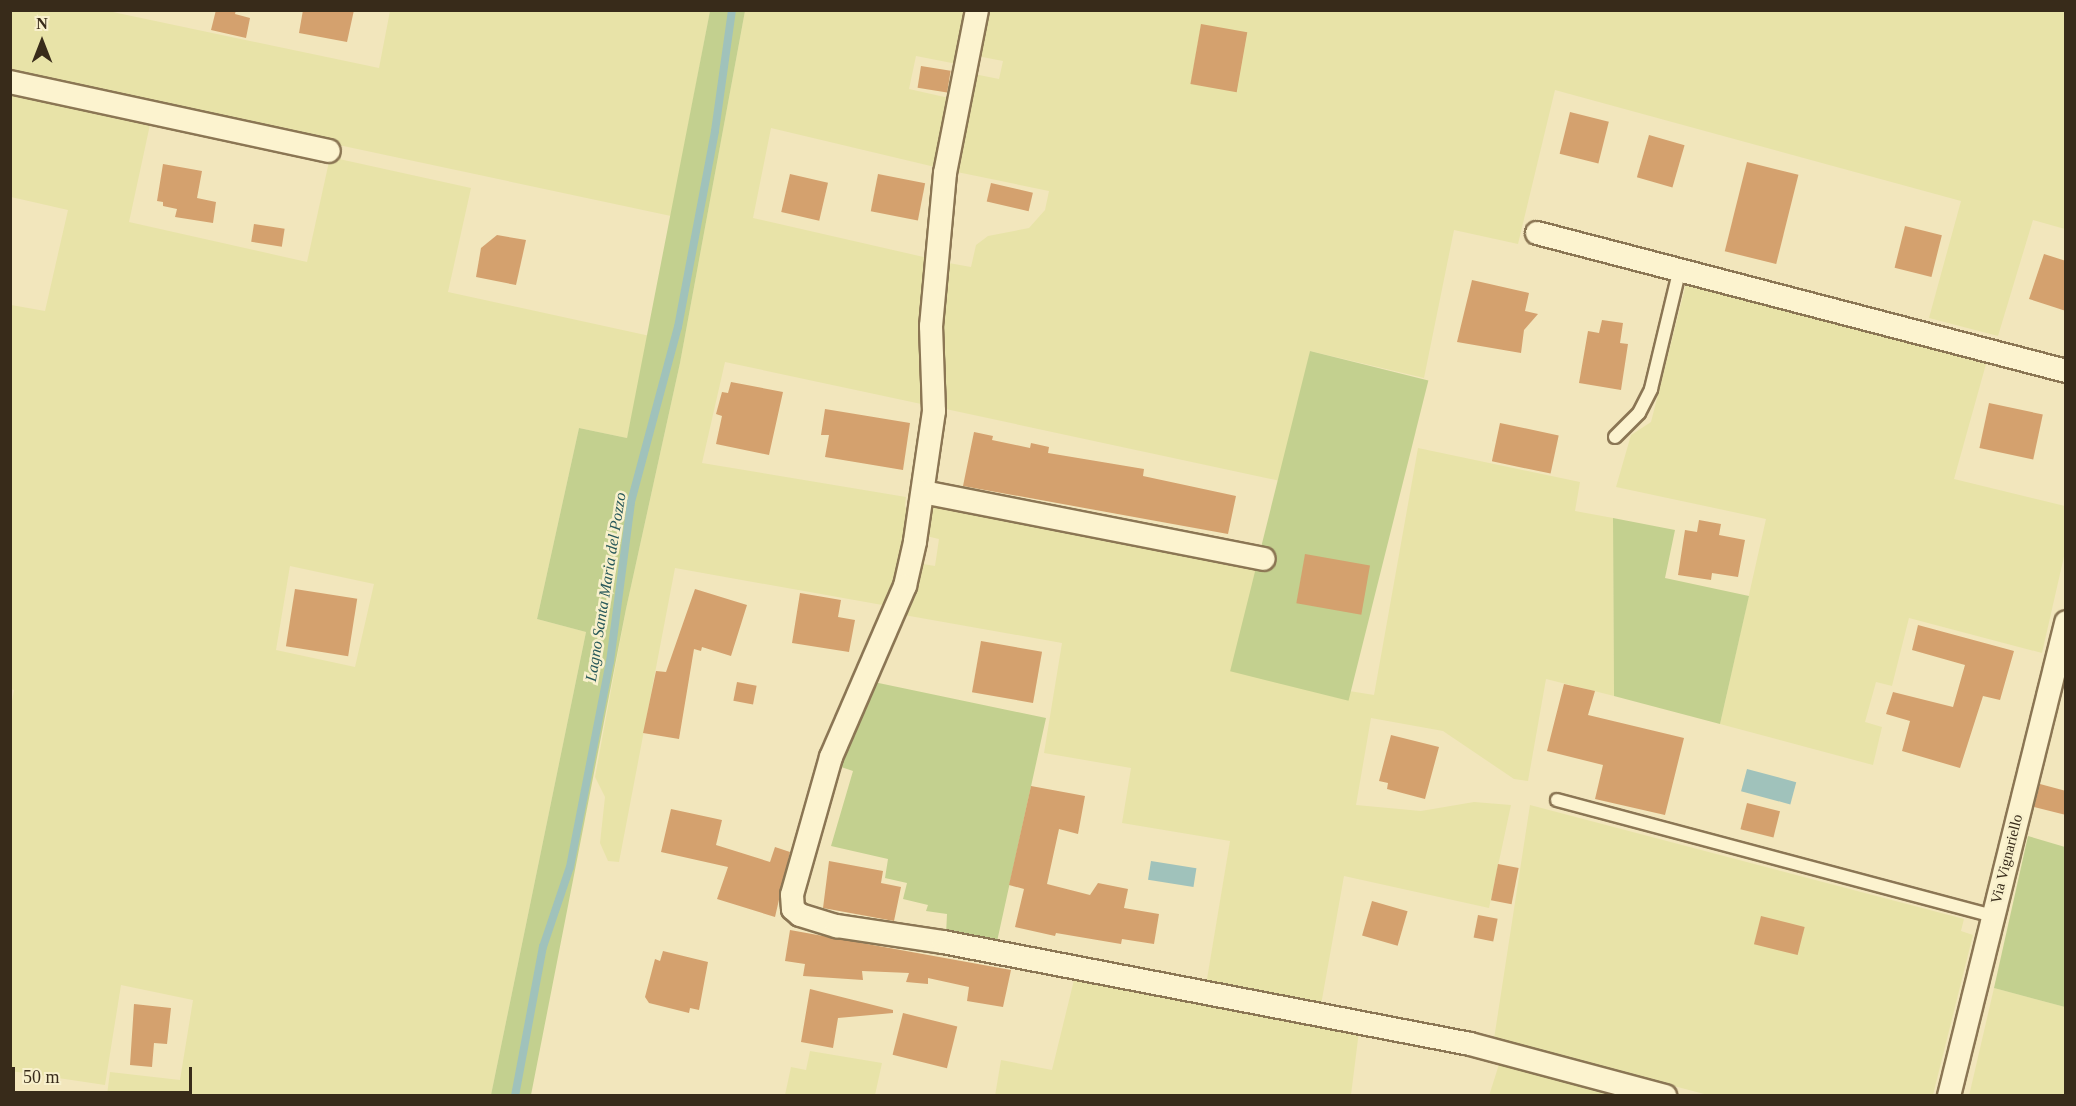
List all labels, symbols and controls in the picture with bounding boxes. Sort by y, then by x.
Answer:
north arrow [12,12,72,72]
text: N [36,15,48,32]
water label: Lagno Santa Maria del Pozzo [582,491,630,683]
street label: Via Vignariello [1987,812,2027,906]
scale bar [15,1055,195,1093]
text: 50 m [23,1067,60,1087]

